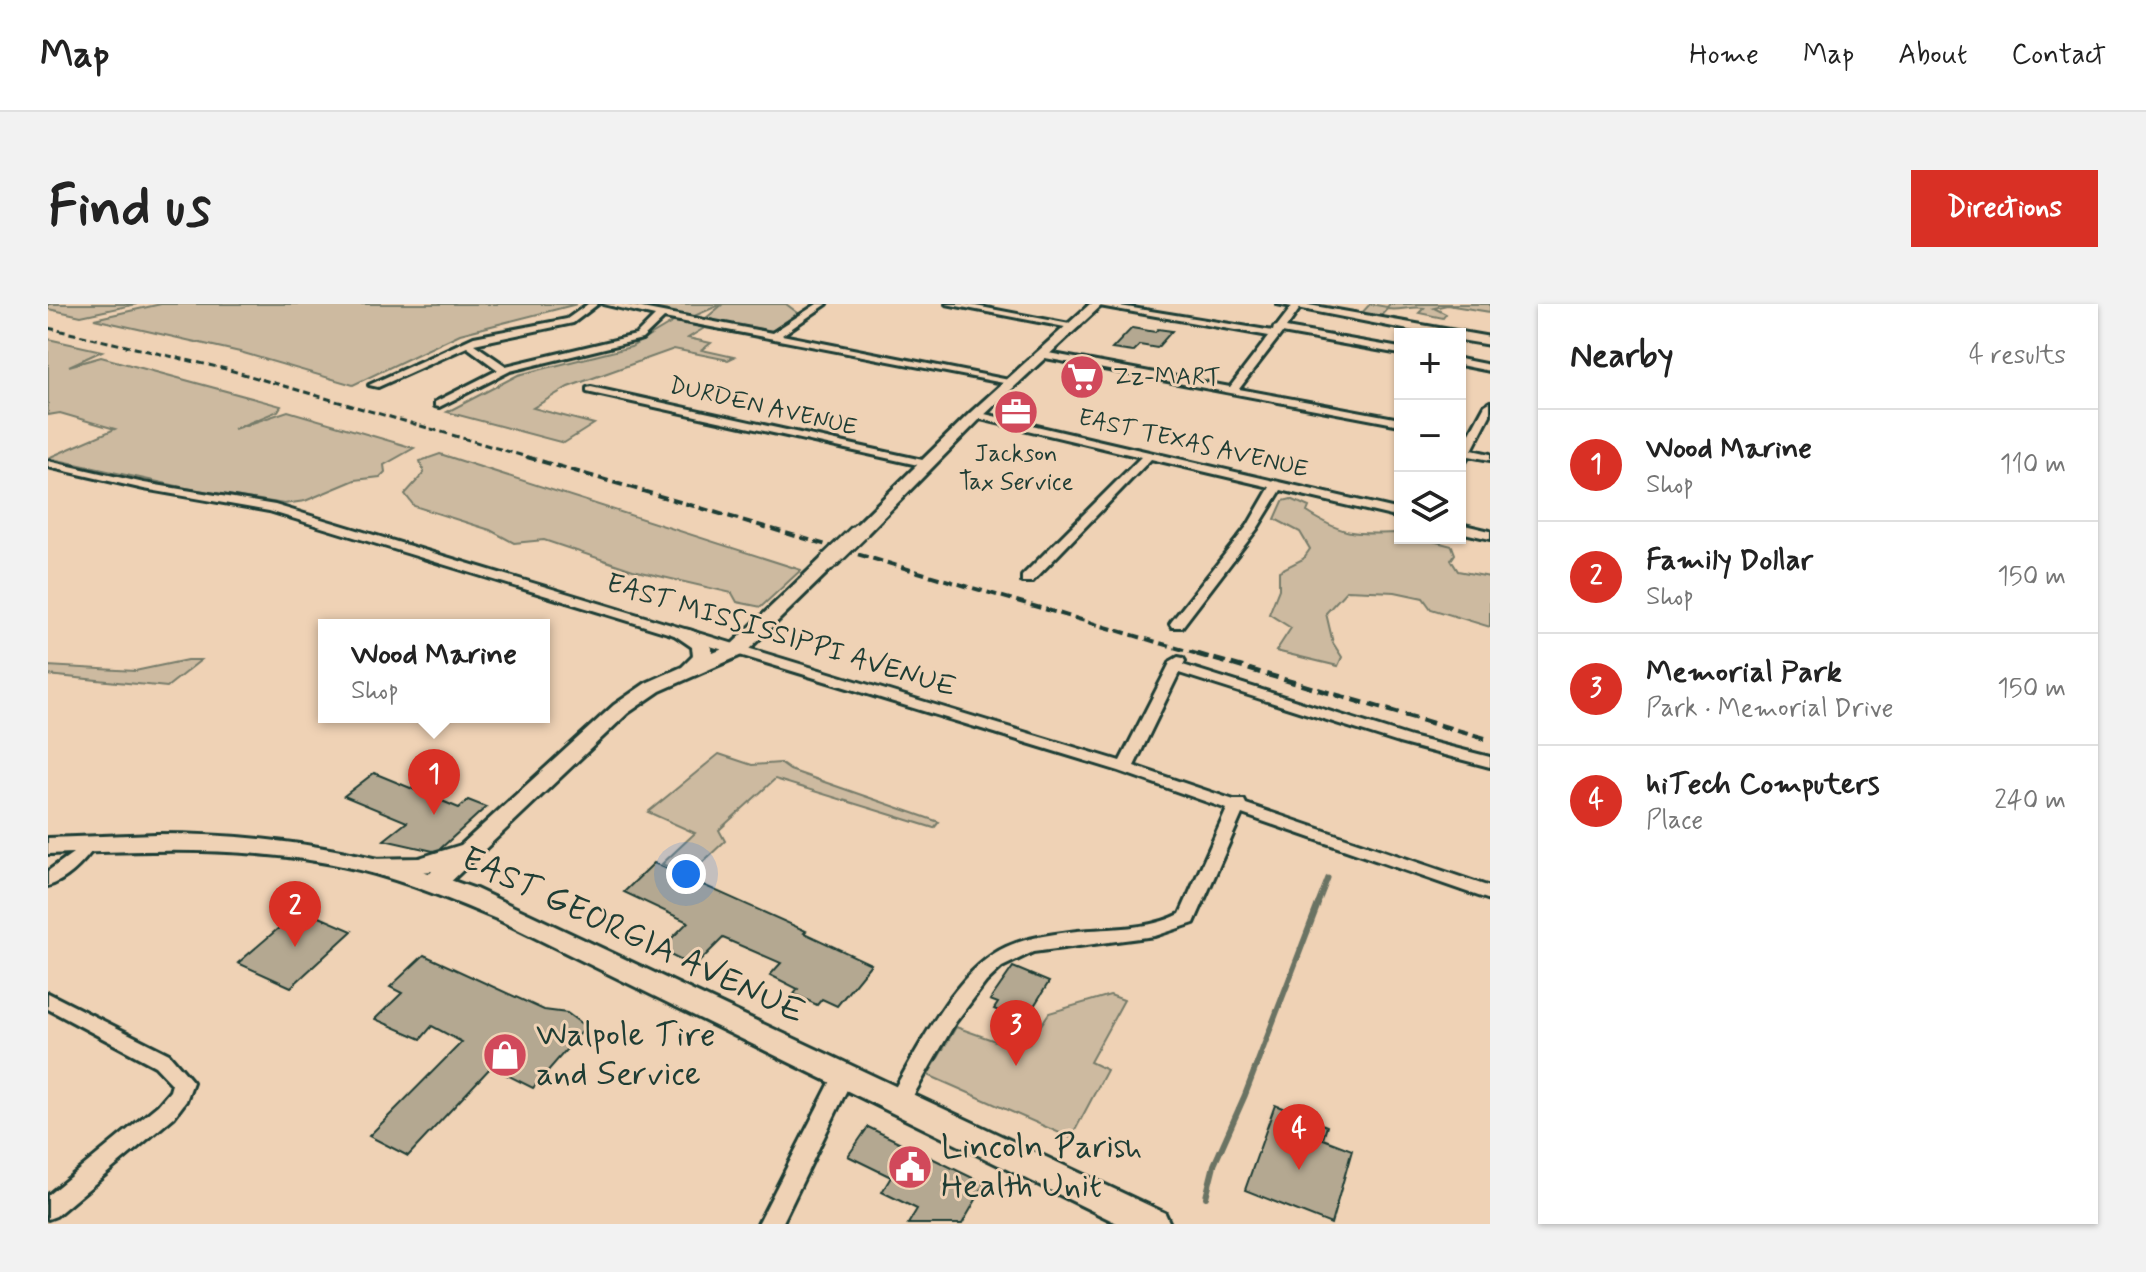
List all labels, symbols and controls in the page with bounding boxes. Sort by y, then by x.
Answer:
text: Map [40,31,110,80]
text: Home [1689,37,1759,74]
text: Map [1803,37,1854,74]
text: About [1898,37,1967,74]
text: Contact [2011,37,2106,74]
button: Directions [1911,170,2098,247]
text: Find us [48,172,211,245]
map controls [1394,328,1466,544]
button: + [1394,328,1466,400]
text: Nearby [1570,334,1674,379]
text: 4 results [1969,339,2066,373]
supermarket icon: Zz-MART [1058,353,1106,401]
place label: Zz-MART [1113,362,1221,393]
street label: DURDEN AVENUE [666,370,860,444]
office icon: Jackson Tax Service [992,388,1040,436]
button: − [1394,400,1466,472]
street label: EAST TEXAS AVENUE [1075,402,1311,486]
text: Wood Marine [1646,429,1812,468]
place label: Jackson Tax Service [959,439,1073,498]
text: 1 [1590,448,1602,482]
text: 110 m [2000,448,2066,482]
text: Shop [1646,468,1694,502]
button: layers [1394,472,1466,544]
text: Family Dollar [1646,541,1813,580]
text: 2 [1590,560,1602,594]
text: 150 m [1997,560,2066,594]
street label: EAST MISSISSIPPI AVENUE [602,565,960,707]
text: Shop [1646,580,1694,614]
popup [318,619,550,723]
text: Wood Marine [351,635,517,674]
text: Memorial Park [1646,653,1842,692]
text: 3 [1590,672,1602,706]
text: 150 m [1997,672,2066,706]
text: Shop [351,674,399,708]
text: Park · Memorial Drive [1646,692,1893,726]
pin: 1 [408,749,460,815]
text: hiTech Computers [1646,765,1880,804]
text: 4 [1588,784,1604,818]
text: 240 m [1994,784,2066,818]
text: Place [1646,804,1703,838]
street label: EAST GEORGIA AVENUE [454,837,812,1035]
your location [666,854,706,894]
pin: 2 [269,881,321,947]
pin: 3 [990,1000,1042,1066]
place label: Walpole Tire and Service [536,1013,716,1097]
shop icon: Walpole Tire and Service [481,1031,529,1079]
pin: 4 [1273,1104,1325,1170]
place label: Lincoln Parish Health Unit [941,1125,1142,1209]
public building icon: Lincoln Parish Health Unit [886,1143,934,1191]

